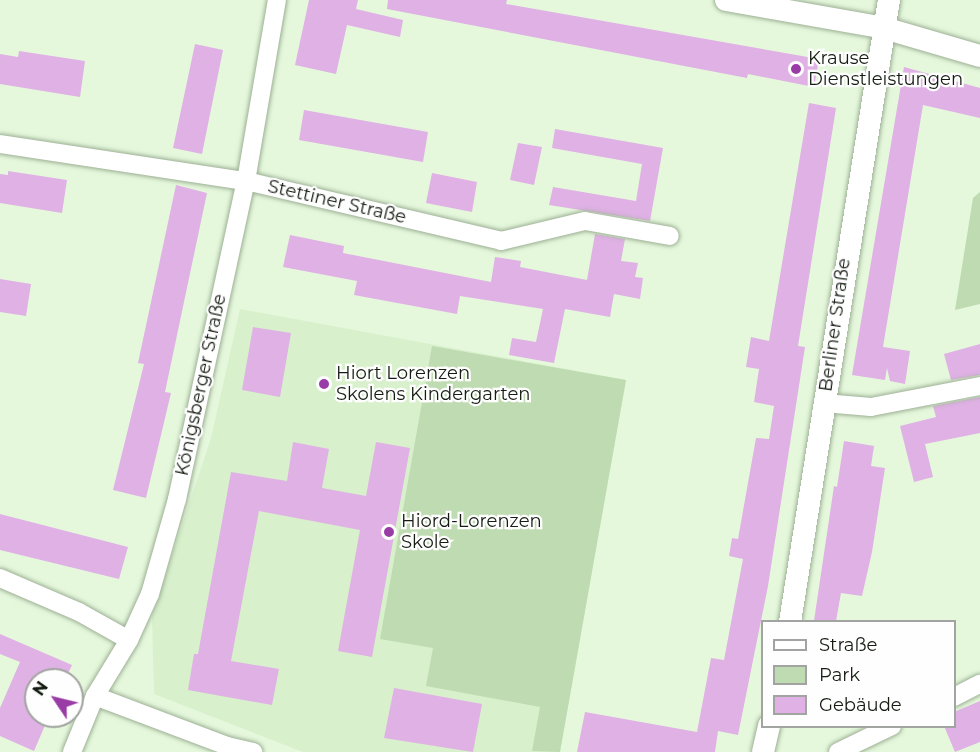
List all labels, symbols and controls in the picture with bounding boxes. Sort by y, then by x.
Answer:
place label: Krause Dienstleistungen [808,48,963,90]
marker: Krause Dienstleistungen [789,62,803,76]
street label: Stettiner Straße [266,176,408,228]
street label: Berliner Straße [815,257,855,393]
street label: Königsberger Straße [171,292,231,478]
place label: Hiort Lorenzen Skolens Kindergarten [336,363,530,406]
marker: Hiort Lorenzen Skolens Kindergarten [317,377,331,391]
place label: Hiord-Lorenzen Skole [401,511,542,554]
marker: Hiord-Lorenzen Skole [382,525,396,539]
legend [761,620,956,728]
text: Straße [819,634,877,656]
text: Park [819,664,860,686]
north arrow [24,668,84,728]
text: N [29,678,52,699]
text: Gebäude [819,694,902,716]

